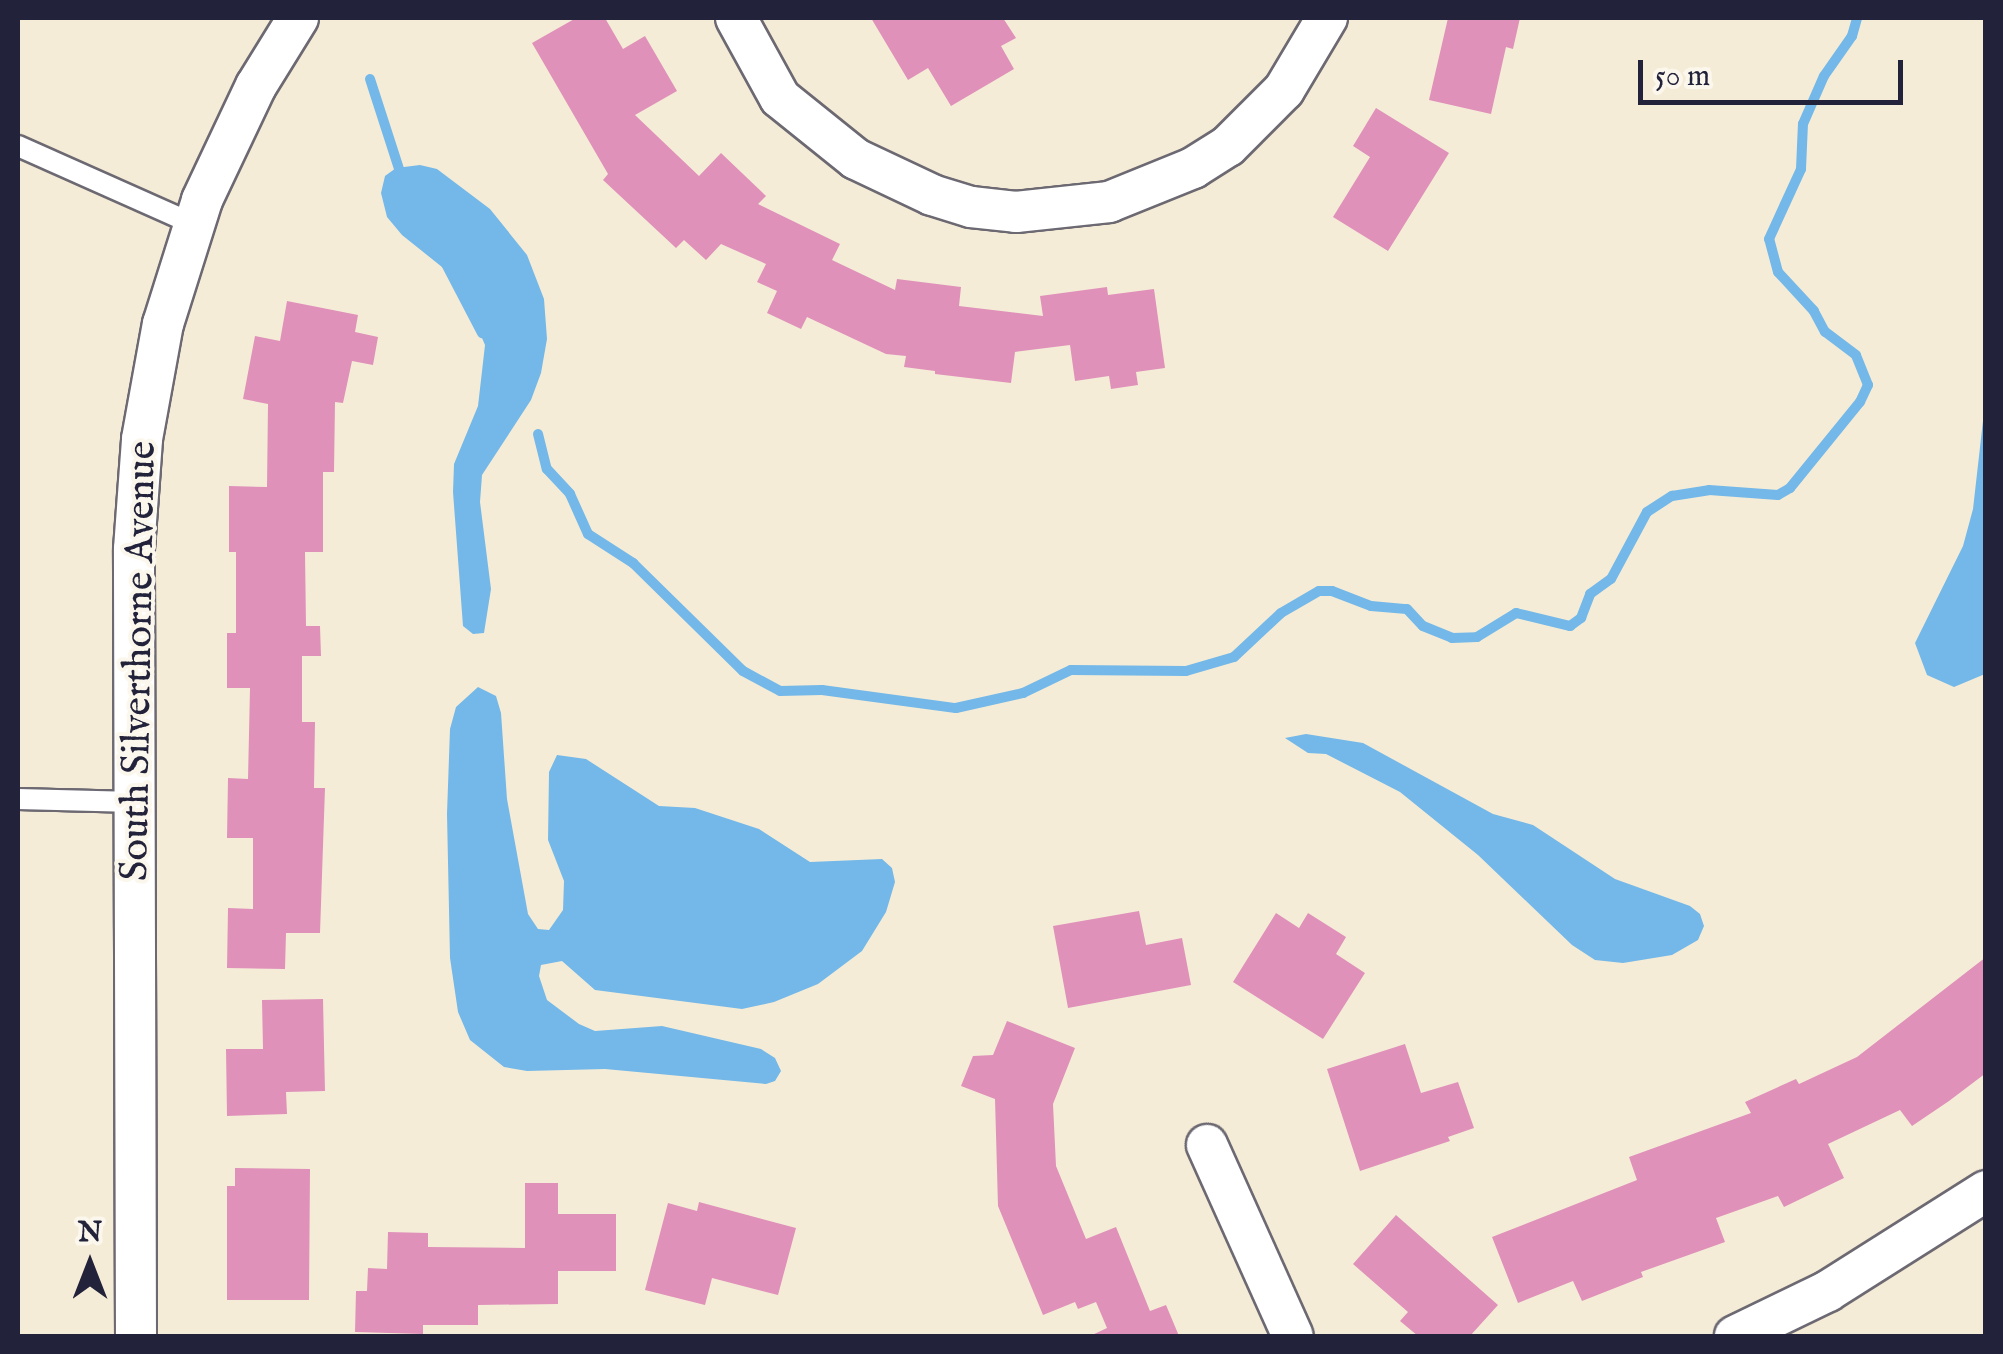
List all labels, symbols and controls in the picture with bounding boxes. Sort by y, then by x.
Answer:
scale bar [1643,40,1908,102]
text: 50 m [1655,58,1710,96]
street label: South Silverthorne Avenue [112,440,168,882]
north arrow [40,1214,140,1314]
text: N [78,1216,102,1251]

